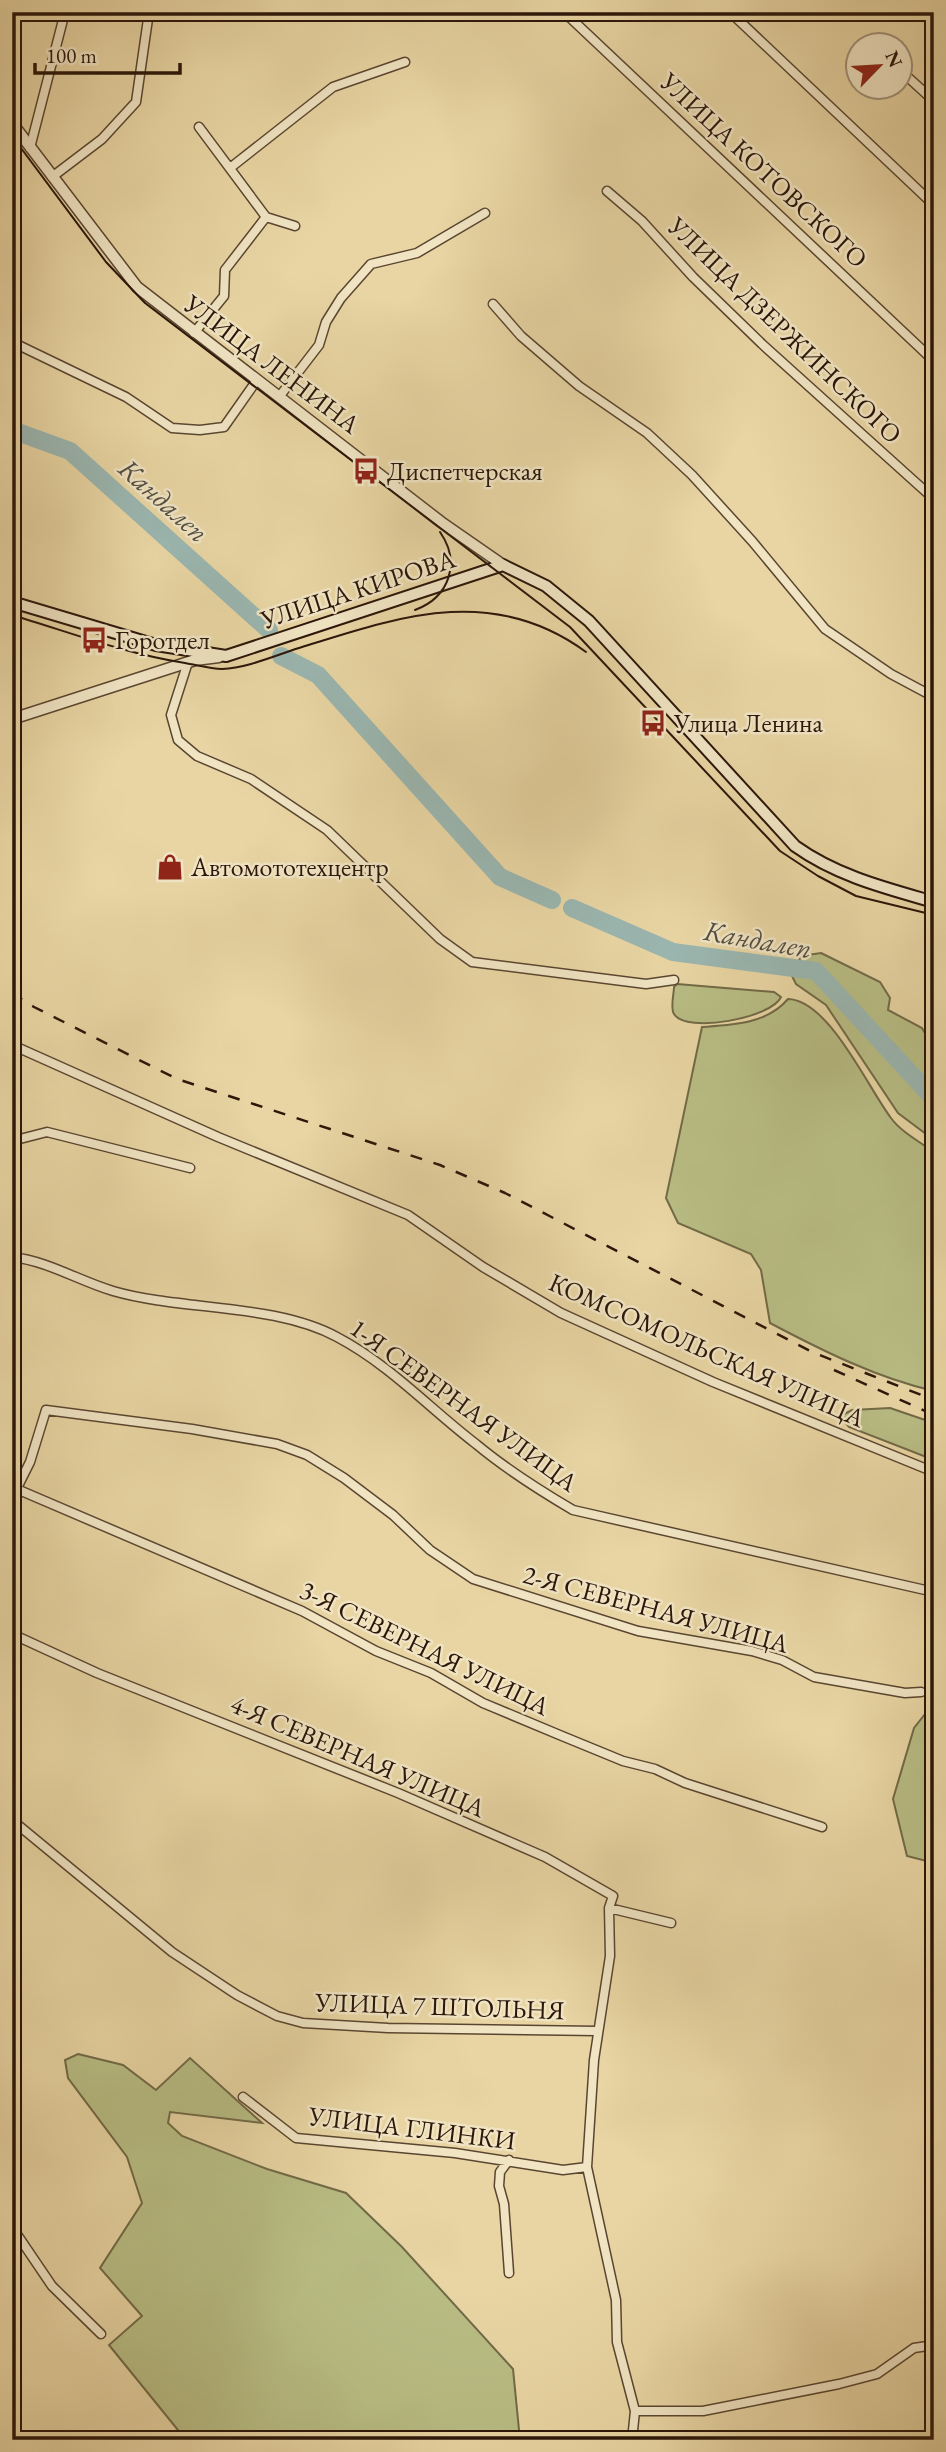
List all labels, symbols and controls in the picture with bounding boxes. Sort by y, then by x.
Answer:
scale bar [35,32,180,76]
north arrow [844,32,914,102]
text: 100 m [46,42,97,69]
text: N [879,47,909,72]
street label: УЛИЦА КОТОВСКОГО [652,64,875,275]
street label: УЛИЦА ДЗЕРЖИНСКОГО [660,208,909,451]
street label: УЛИЦА ЛЕНИНА [176,286,368,442]
water label: Кандалеп [111,450,217,550]
place label: Диспетчерская [387,454,543,488]
bus stop icon: Диспетчерская [351,456,381,486]
street label: УЛИЦА КИРОВА [255,541,461,637]
place label: Горотдел [115,623,210,657]
bus stop icon: Горотдел [79,625,109,655]
place label: Улица Ленина [673,706,824,740]
bus stop icon: Улица Ленина [638,708,668,738]
place label: Автомототехцентр [190,850,389,884]
shop icon: Автомототехцентр [155,852,185,882]
water label: Кандалеп [700,912,815,966]
street label: КОМСОМОЛЬСКАЯ УЛИЦА [544,1265,871,1435]
street label: 1-Я СЕВЕРНАЯ УЛИЦА [343,1311,585,1500]
street label: 2-Я СЕВЕРНАЯ УЛИЦА [519,1557,794,1661]
street label: 3-Я СЕВЕРНАЯ УЛИЦА [295,1573,556,1724]
street label: 4-Я СЕВЕРНАЯ УЛИЦА [225,1687,492,1826]
street label: УЛИЦА 7 ШТОЛЬНЯ [314,1985,565,2027]
street label: УЛИЦА ГЛИНКИ [306,2098,517,2158]

